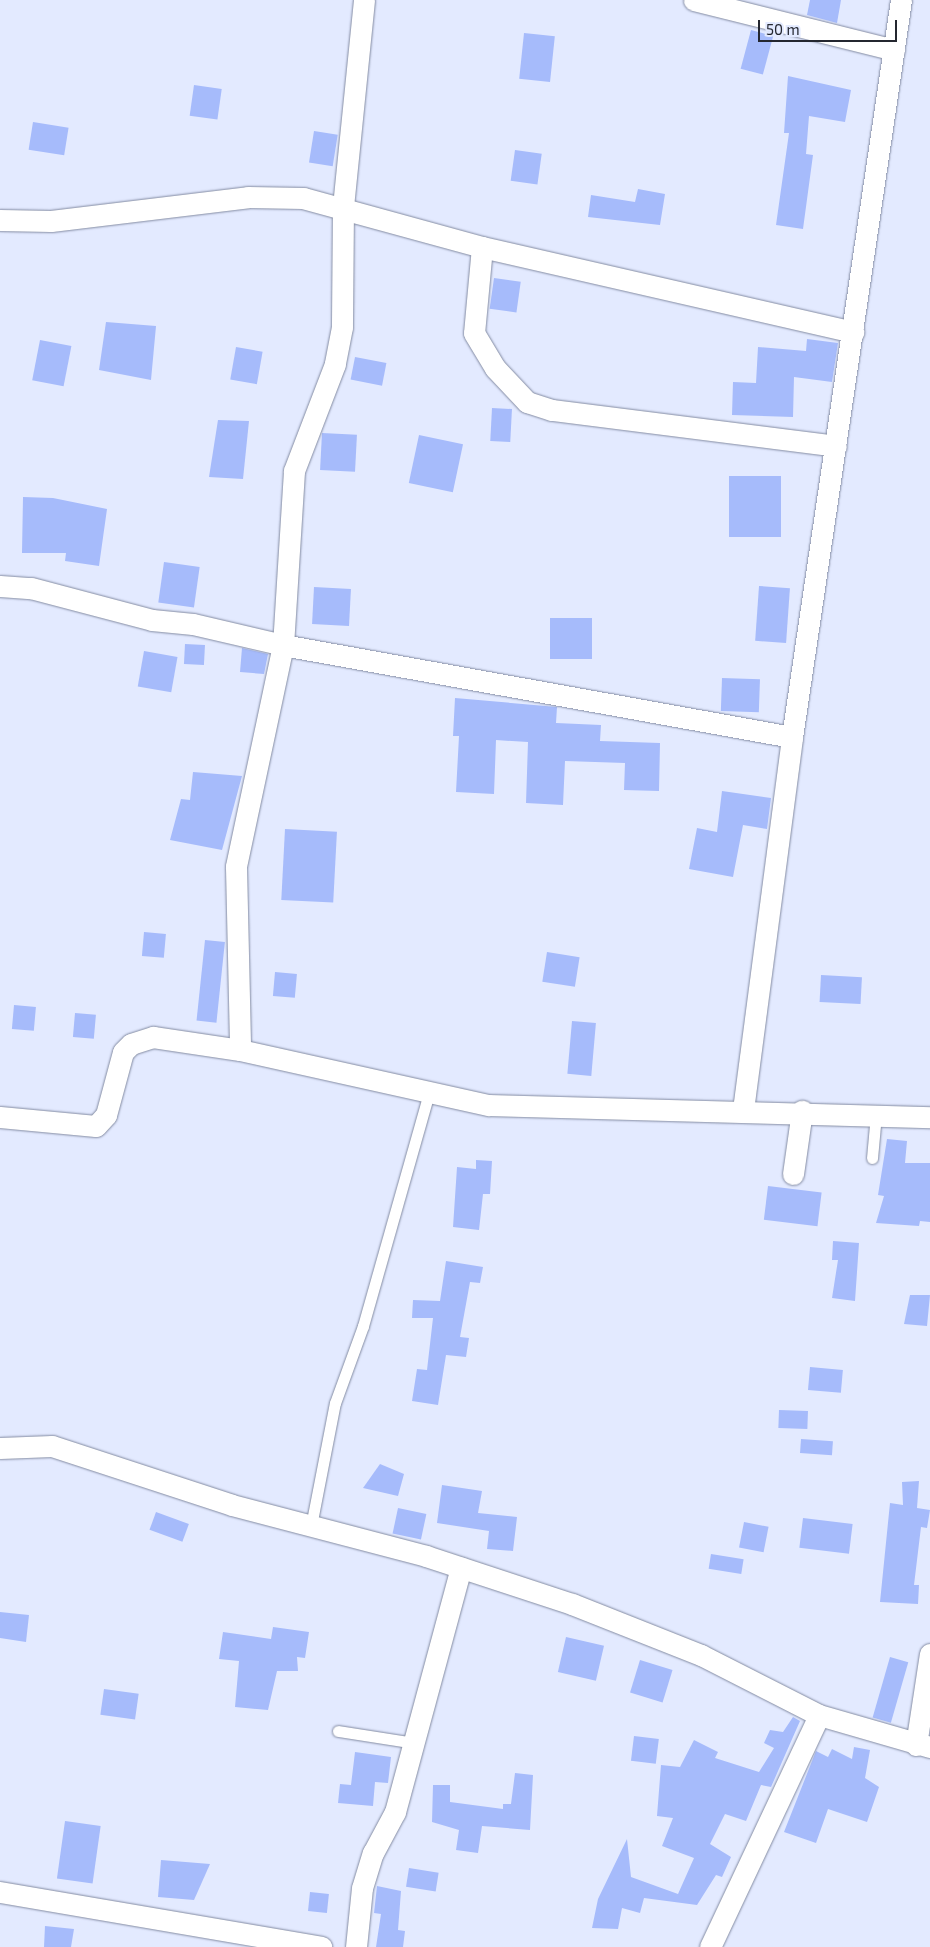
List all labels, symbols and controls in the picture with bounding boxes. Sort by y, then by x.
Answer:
scale bar [760,10,899,42]
text: 50 m [766,20,800,38]

